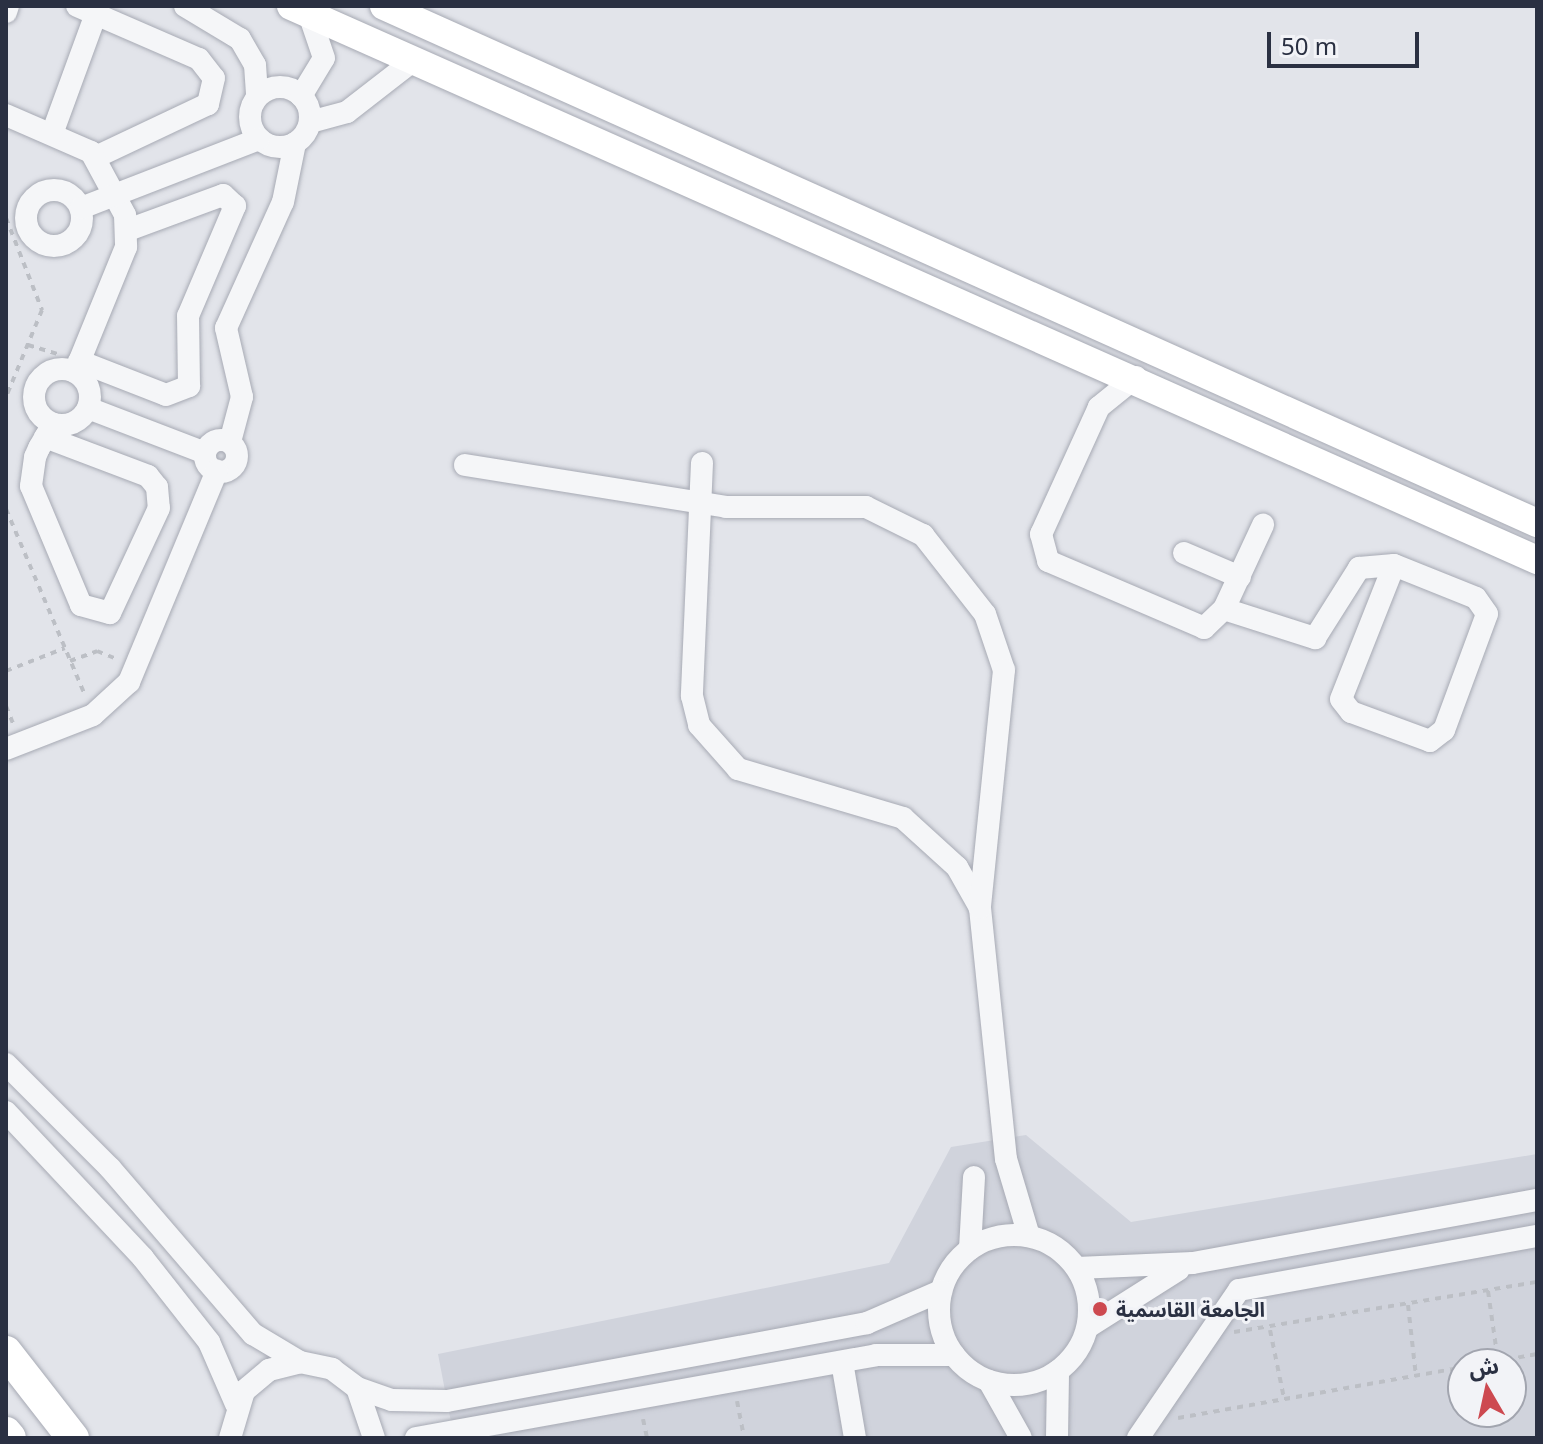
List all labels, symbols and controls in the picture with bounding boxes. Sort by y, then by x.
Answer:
scale bar [1271,16,1423,66]
text: 50 m [1281,29,1337,62]
place label: الجامعة القاسمية [1116,1297,1265,1321]
marker: الجامعة القاسمية [1091,1300,1109,1318]
north arrow [1447,1348,1527,1428]
text: ش [1466,1349,1501,1383]

